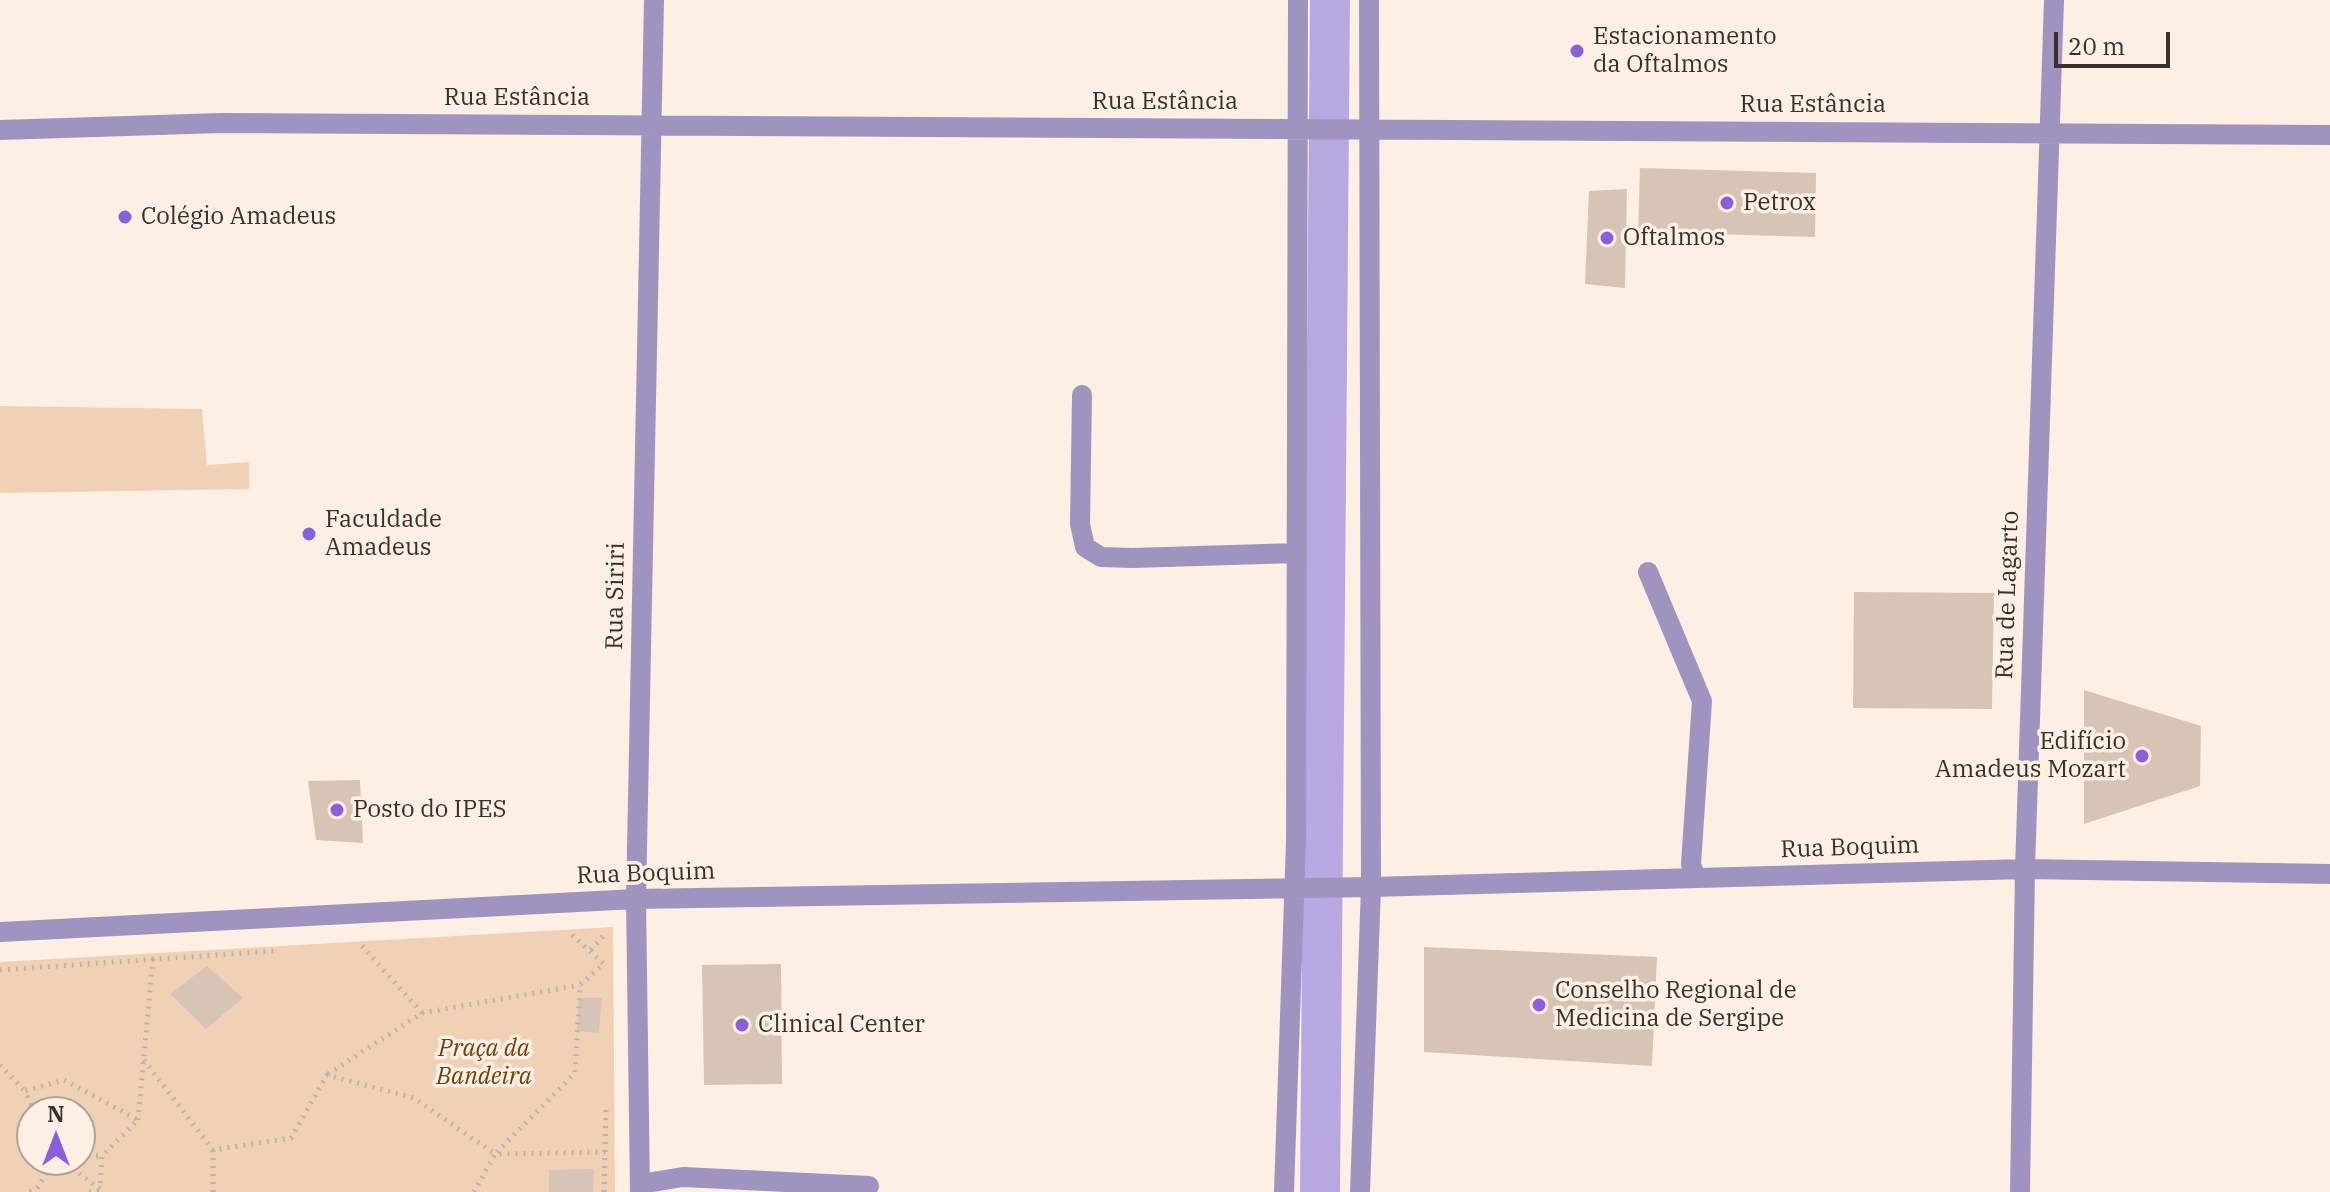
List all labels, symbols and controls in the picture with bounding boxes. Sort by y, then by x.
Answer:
scale bar [2058,16,2174,66]
place label: Estacionamento da Oftalmos [1593,23,1777,79]
text: 20 m [2068,30,2125,62]
marker: Estacionamento da Oftalmos [1568,42,1586,60]
street label: Rua Estância [444,84,590,112]
street label: Rua Estância [1092,88,1238,116]
street label: Rua Estância [1740,91,1886,119]
place label: Petrox [1743,189,1816,217]
marker: Petrox [1718,194,1736,212]
place label: Colégio Amadeus [141,203,336,231]
marker: Colégio Amadeus [116,208,134,226]
place label: Oftalmos [1623,224,1725,252]
marker: Oftalmos [1598,229,1616,247]
place label: Faculdade Amadeus [325,506,442,562]
street label: Rua de Lagarto [1991,510,2025,680]
marker: Faculdade Amadeus [300,525,318,543]
street label: Rua Siriri [601,542,631,650]
place label: Edifício Amadeus Mozart [1935,728,2126,784]
marker: Edifício Amadeus Mozart [2133,747,2151,765]
place label: Posto do IPES [353,796,507,824]
marker: Posto do IPES [328,801,346,819]
street label: Rua Boquim [1780,831,1920,865]
street label: Rua Boquim [576,857,716,891]
place label: Conselho Regional de Medicina de Sergipe [1555,977,1797,1033]
marker: Conselho Regional de Medicina de Sergipe [1530,996,1548,1014]
place label: Clinical Center [758,1011,925,1039]
marker: Clinical Center [733,1016,751,1034]
park label: Praça da Bandeira [436,1035,532,1091]
north arrow [16,1096,96,1176]
text: N [47,1099,65,1128]

